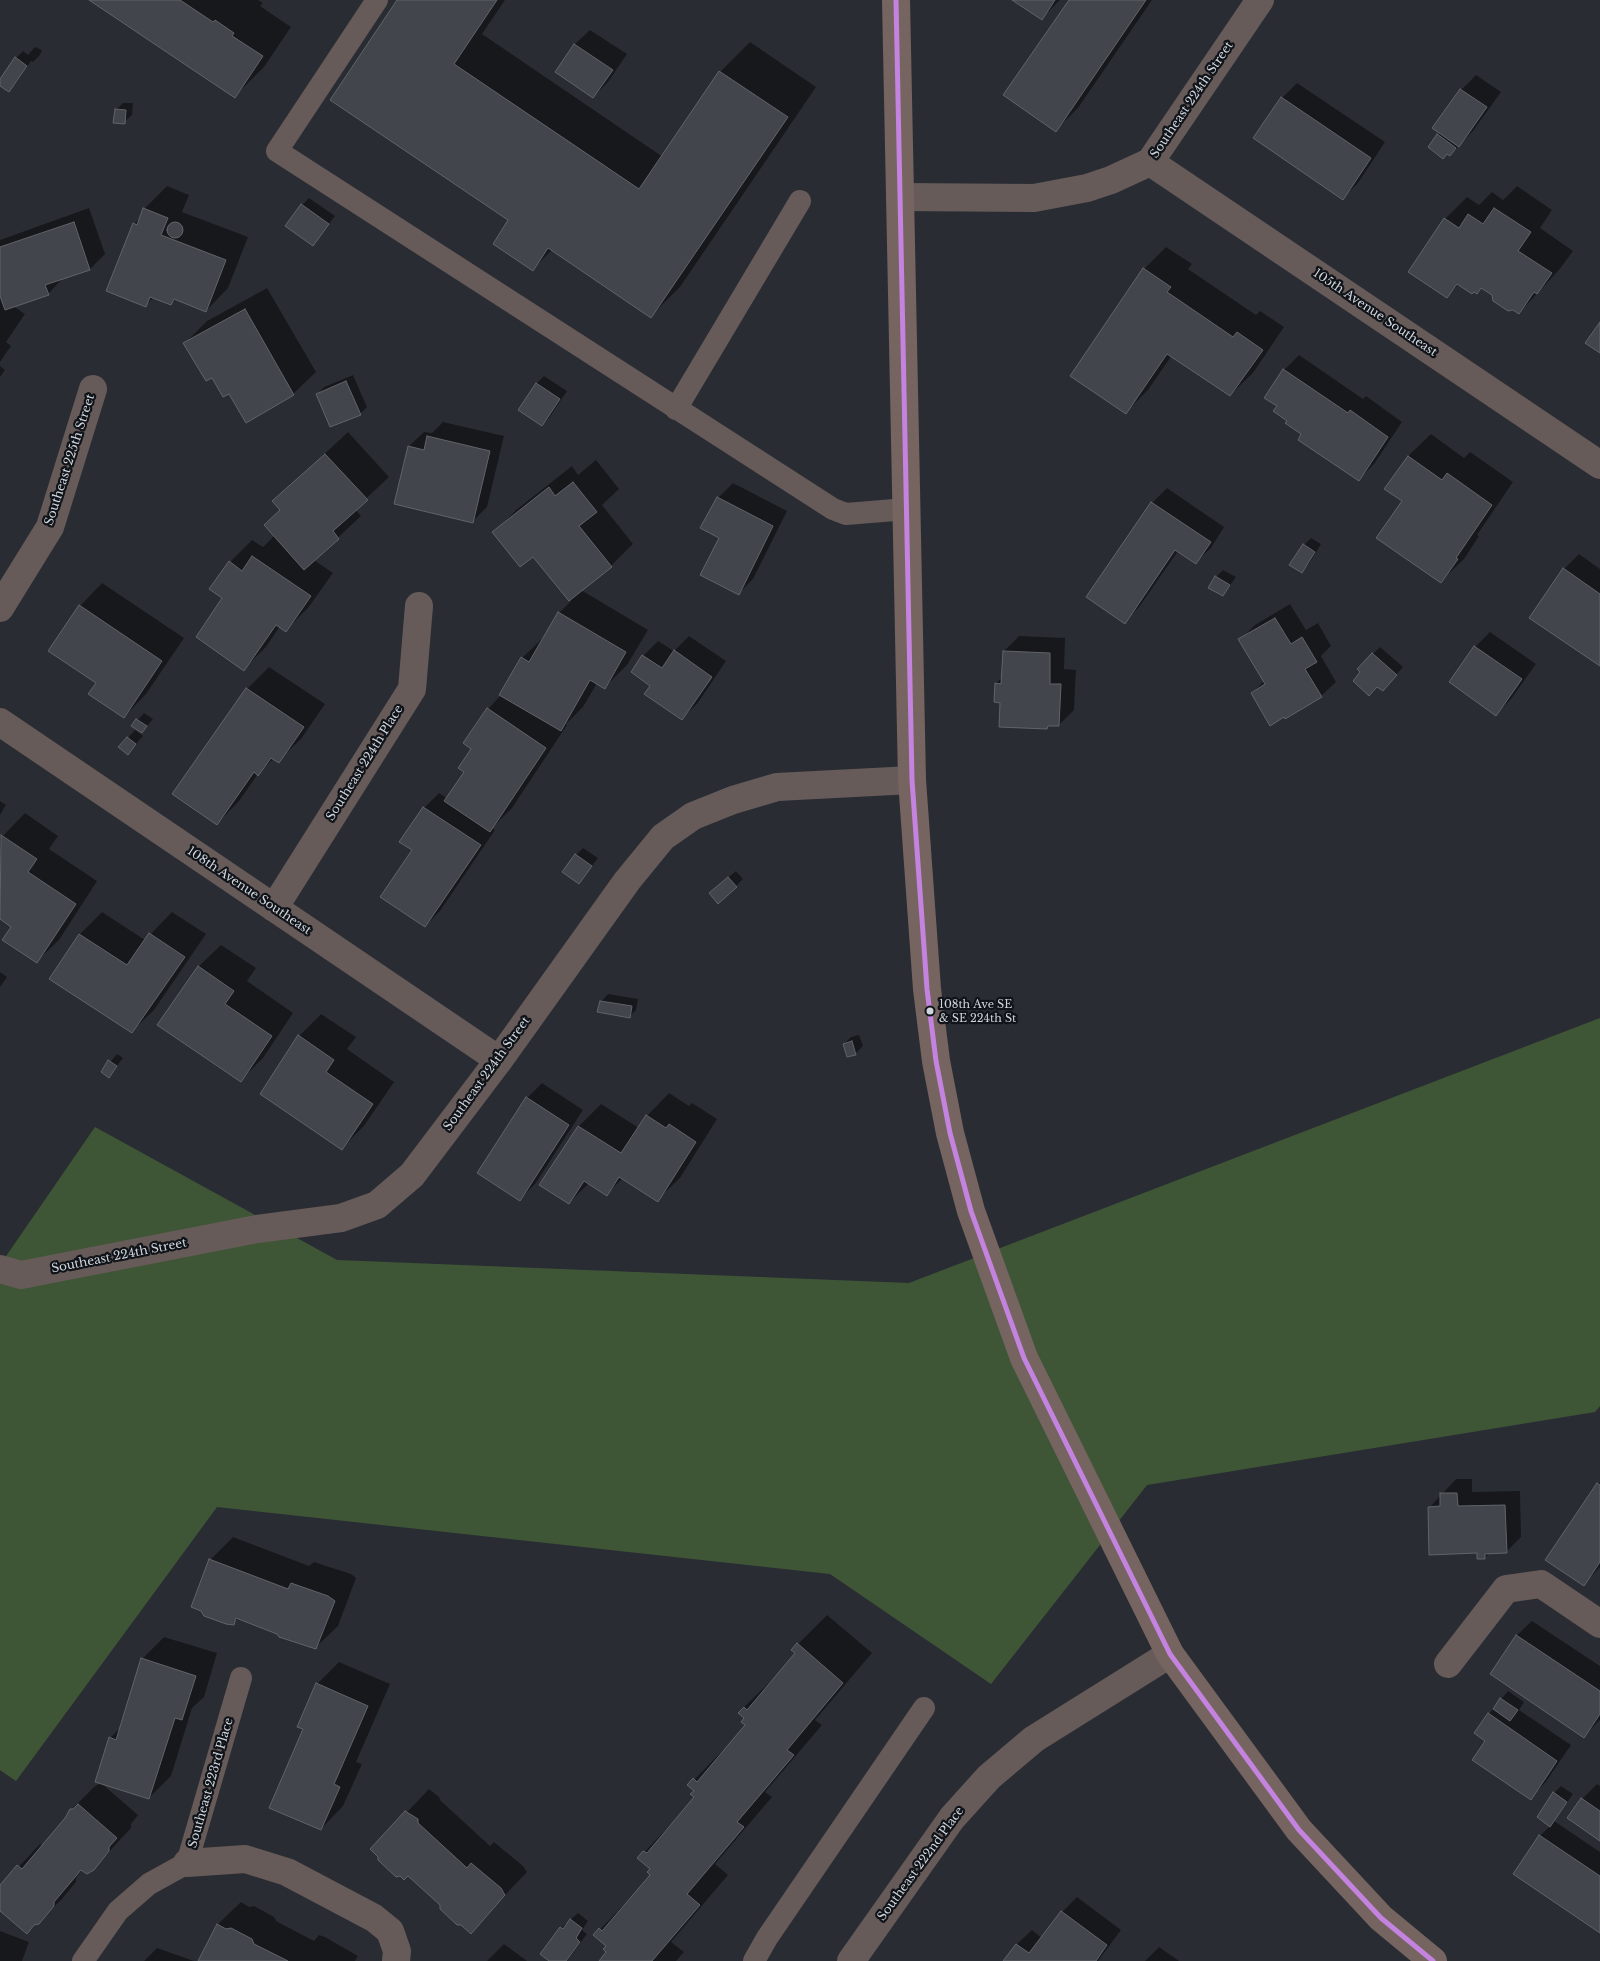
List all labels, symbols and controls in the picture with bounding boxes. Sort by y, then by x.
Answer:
street label: Southeast 224th Street [1148,39,1236,161]
street label: 105th Avenue Southeast [1310,266,1440,360]
street label: Southeast 225th Street [42,392,98,528]
street label: Southeast 224th Place [324,703,406,823]
street label: 108th Avenue Southeast [184,844,314,938]
place label: 108th Ave SE & SE 224th St [939,998,1016,1024]
marker: 108th Ave SE & SE 224th St [925,1006,935,1016]
street label: Southeast 224th Street [441,1014,533,1134]
street label: Southeast 224th Street [50,1236,188,1276]
street label: Southeast 223rd Place [186,1716,236,1850]
street label: Southeast 222nd Place [875,1804,967,1924]

